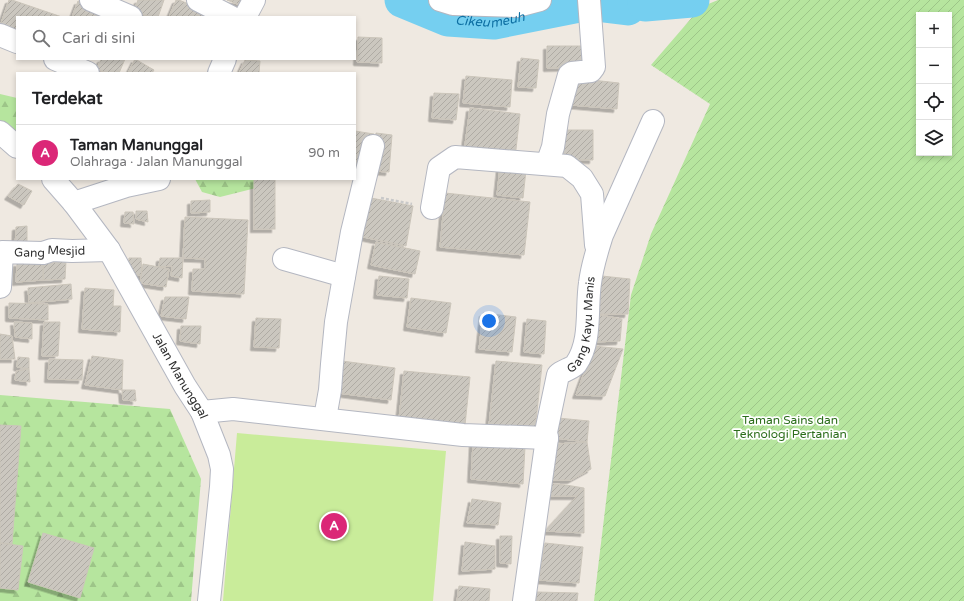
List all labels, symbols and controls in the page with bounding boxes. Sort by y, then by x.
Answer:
water label: Cikeumeuh [455,9,527,32]
map controls [916,12,952,156]
button: + [916,12,952,48]
search box [16,16,356,60]
icon: search [30,27,52,49]
text: Cari di sini [62,29,135,47]
button: − [916,48,952,84]
button: locate [916,84,952,120]
text: Terdekat [32,88,102,109]
button: layers [916,120,952,156]
text: Taman Manunggal [70,136,203,154]
text: A [40,145,50,161]
text: 90 m [308,145,340,161]
text: Olahraga · Jalan Manunggal [70,154,243,170]
street label: Gang Mesjid [14,243,85,260]
street label: Gang Kayu Manis [564,275,598,376]
your location [479,311,499,331]
street label: Jalan Manunggal [150,330,211,421]
park label: Taman Sains dan Teknologi Pertanian [733,413,847,441]
pin: A [321,511,347,541]

